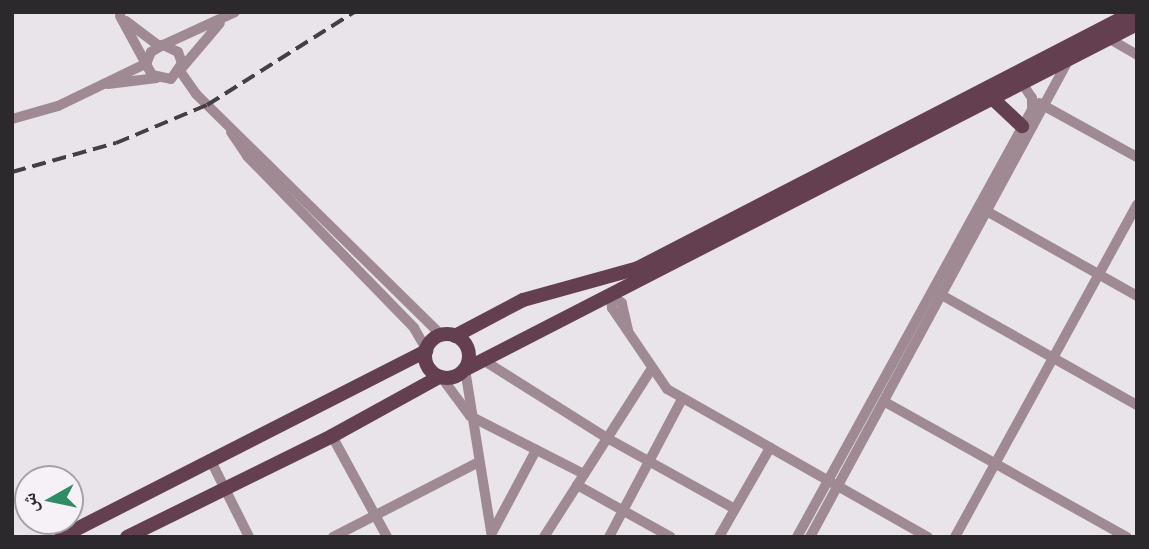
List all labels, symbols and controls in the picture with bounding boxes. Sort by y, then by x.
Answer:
north arrow [14,465,84,535]
text: ش [17,491,43,515]

